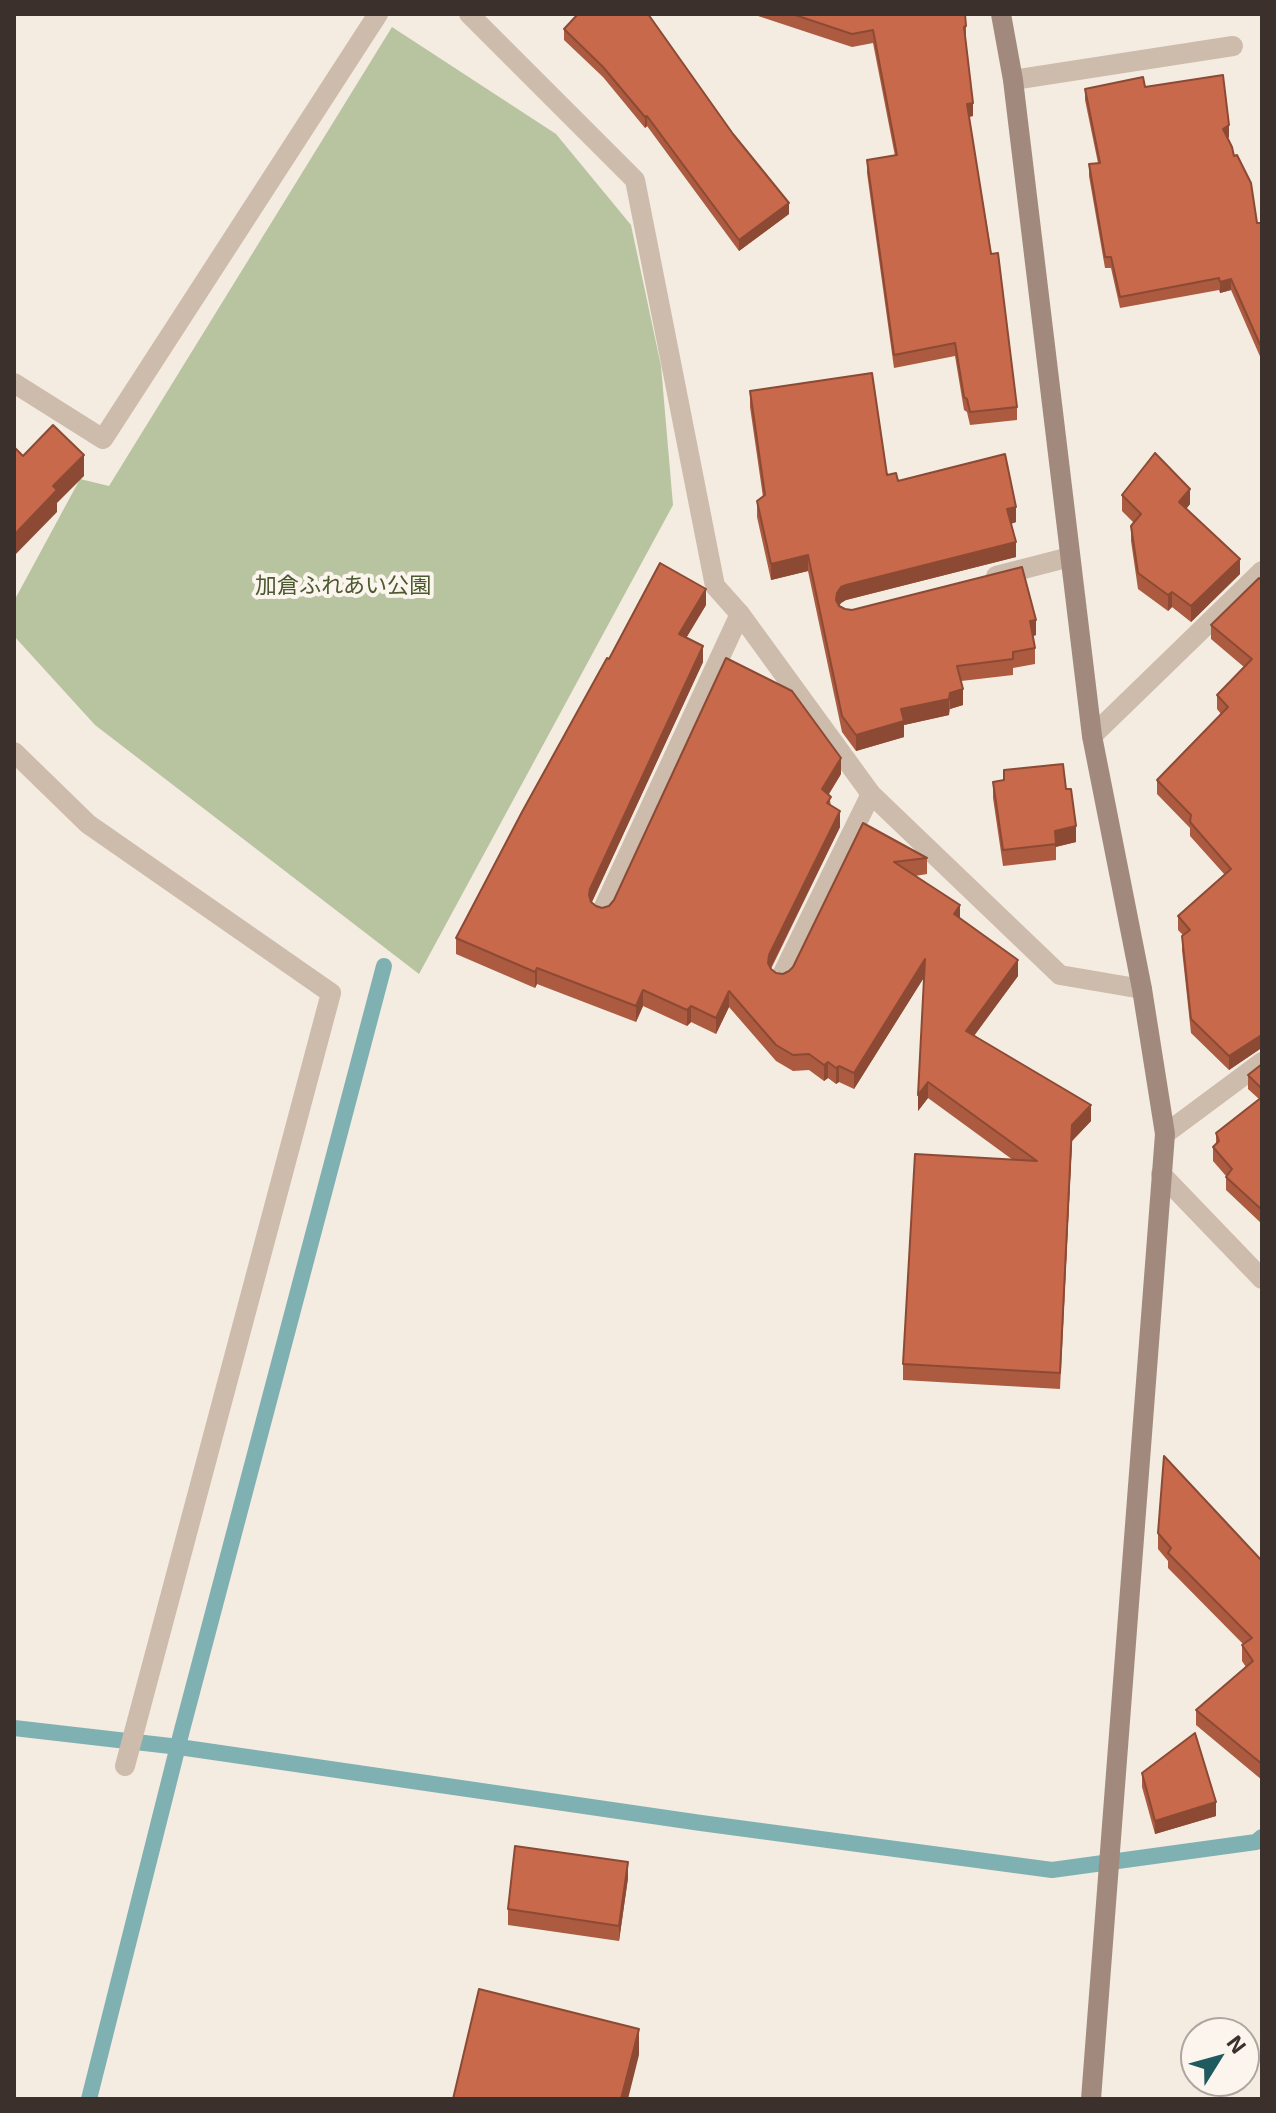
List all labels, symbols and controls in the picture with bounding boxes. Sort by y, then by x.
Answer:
park label: 加倉ふれあい公園 [255,573,431,599]
north arrow [1180,2017,1260,2097]
text: N [1222,2030,1253,2058]

